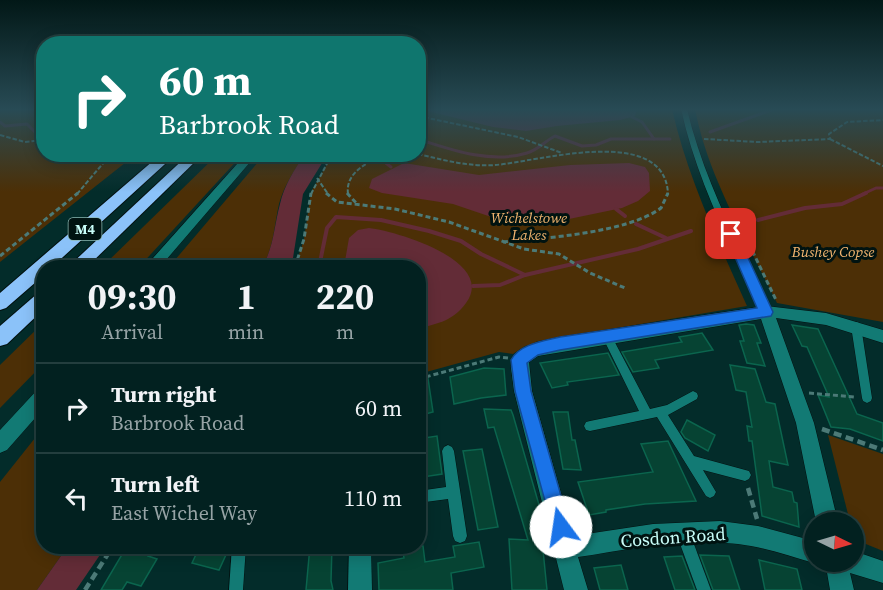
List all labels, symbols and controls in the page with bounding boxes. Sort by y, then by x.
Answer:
text: 60 m [159,51,252,109]
icon: right [60,60,138,138]
text: Barbrook Road [159,106,339,143]
park label: Wichelstowe Lakes [491,207,567,245]
pin [705,208,756,259]
icon: arrive [714,217,747,250]
road number: M4 [68,218,101,240]
park label: Bushey Copse [791,241,874,262]
text: 09:30 [88,272,176,321]
text: 1 [236,272,256,321]
text: 220 [316,272,374,321]
text: Arrival [101,318,163,346]
text: min [228,318,264,346]
text: m [336,318,354,346]
text: Turn right [111,379,216,409]
icon: right [60,392,93,425]
text: 60 m [355,393,402,423]
text: Barbrook Road [111,409,244,437]
text: Turn left [111,469,199,499]
icon: left [60,482,93,515]
text: 110 m [344,483,402,513]
position arrow [529,495,593,559]
text: East Wichel Way [111,499,257,527]
north arrow [804,512,864,572]
map controls [804,512,864,572]
street label: Cosdon Road [620,521,726,553]

